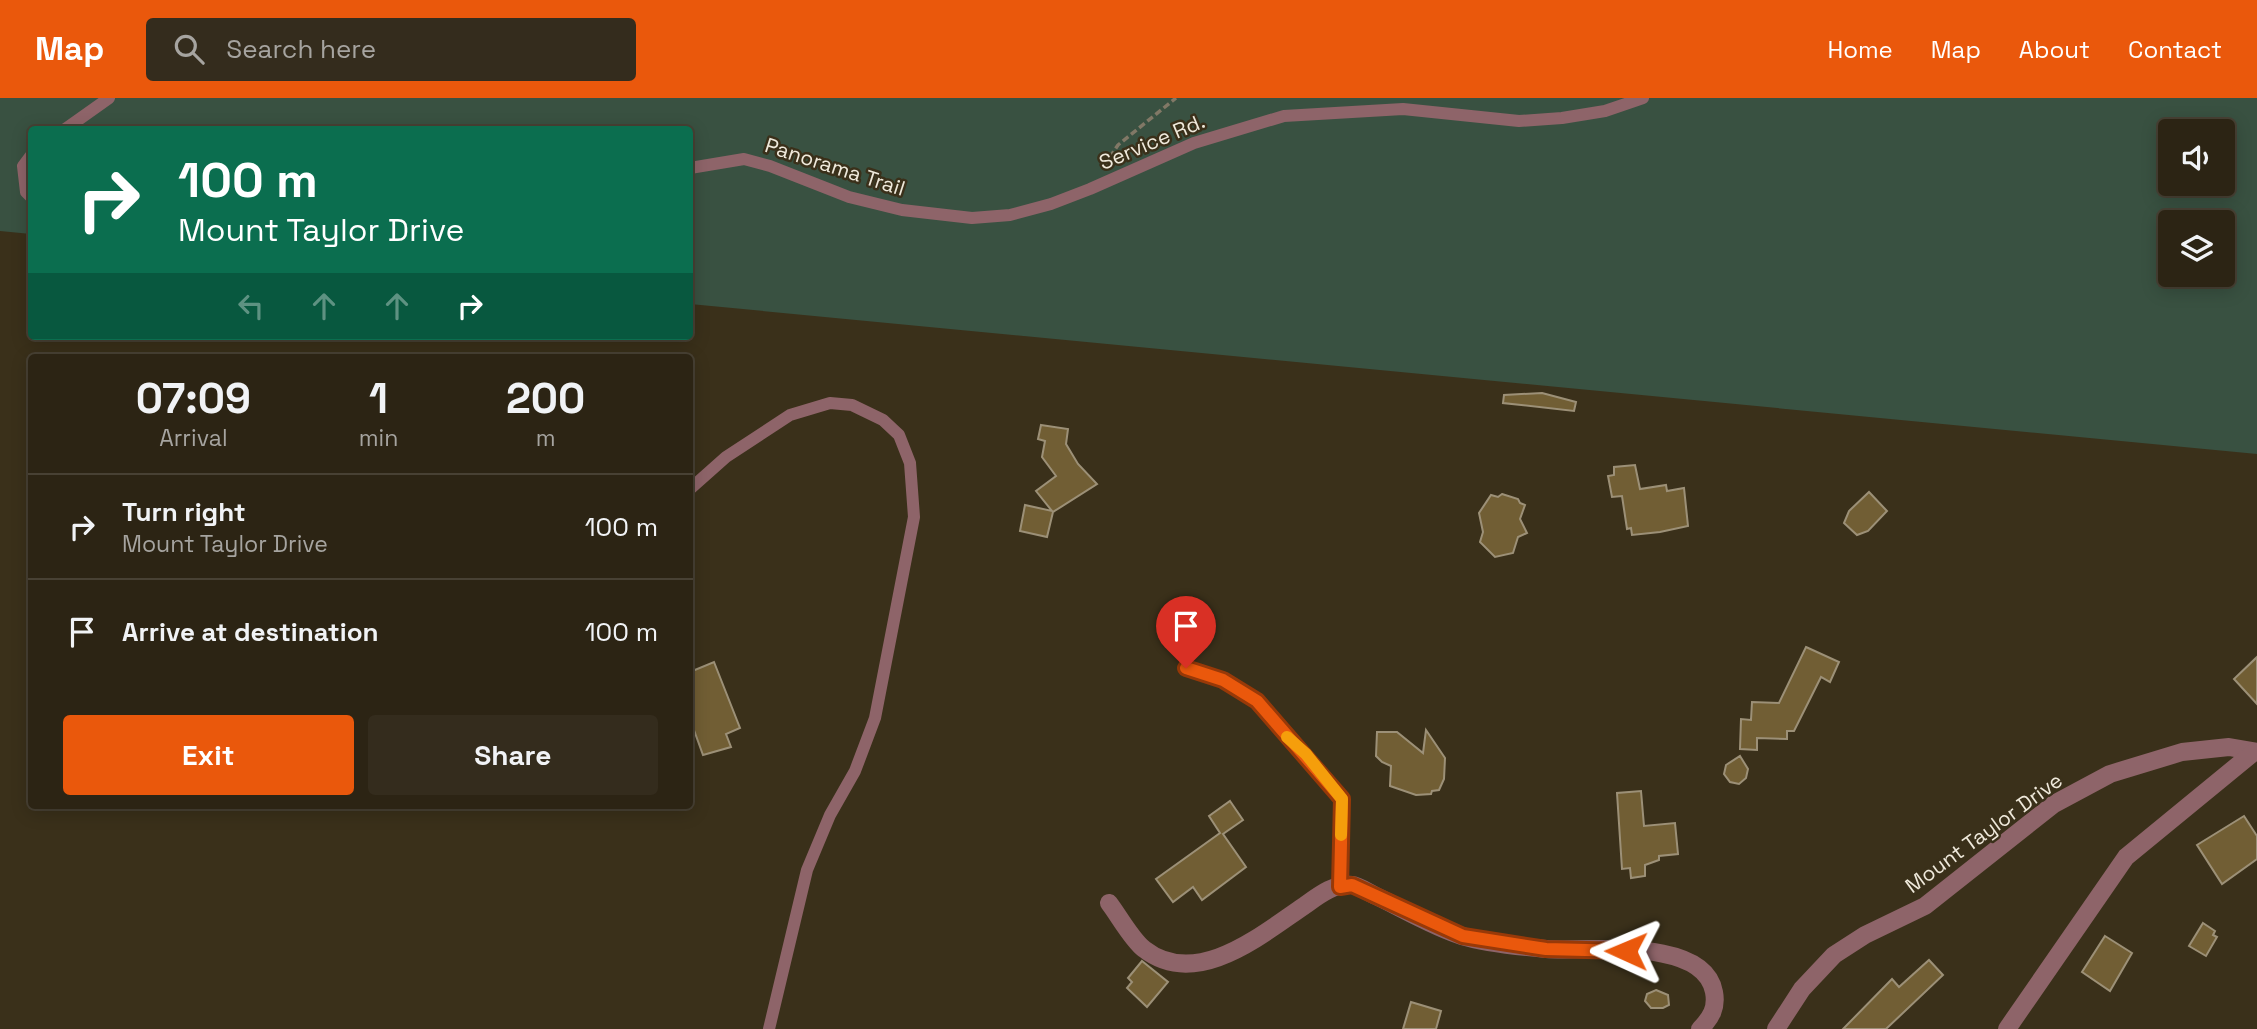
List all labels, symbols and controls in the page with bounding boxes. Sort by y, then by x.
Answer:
search box [146,18,636,81]
text: Map [35,28,104,70]
icon: search [170,30,208,68]
text: Search here [226,32,376,66]
text: Home [1827,34,1893,65]
text: Map [1931,34,1981,65]
text: About [2019,34,2090,65]
text: Contact [2128,34,2222,65]
street label: Service Rd. [1095,107,1209,176]
map controls [2158,119,2235,287]
button: sound [2158,119,2235,196]
street label: Panorama Trail [762,131,909,202]
text: 100 m [178,149,318,211]
icon: right [63,154,154,245]
text: Mount Taylor Drive [178,210,465,250]
button: layers [2158,210,2235,287]
icon: left [232,287,270,325]
icon: ahead [305,287,343,325]
icon: ahead [378,287,416,325]
icon: right [451,287,489,325]
text: 07:09 [136,372,251,425]
text: 1 [369,372,388,425]
text: 200 [506,372,585,425]
text: Arrival [159,423,228,453]
text: min [359,423,398,453]
text: m [536,423,556,453]
text: Turn right [122,495,246,529]
icon: right [63,508,101,546]
text: 100 m [585,510,658,544]
text: Mount Taylor Drive [122,529,328,559]
pin [1156,596,1216,668]
icon: arrive [1167,607,1205,645]
icon: arrive [63,613,101,651]
text: Arrive at destination [122,615,379,649]
text: 100 m [585,615,658,649]
button: Exit [63,715,354,795]
button: Share [368,715,658,795]
street label: Mount Taylor Drive [1900,766,2068,899]
position arrow [1589,914,1663,988]

